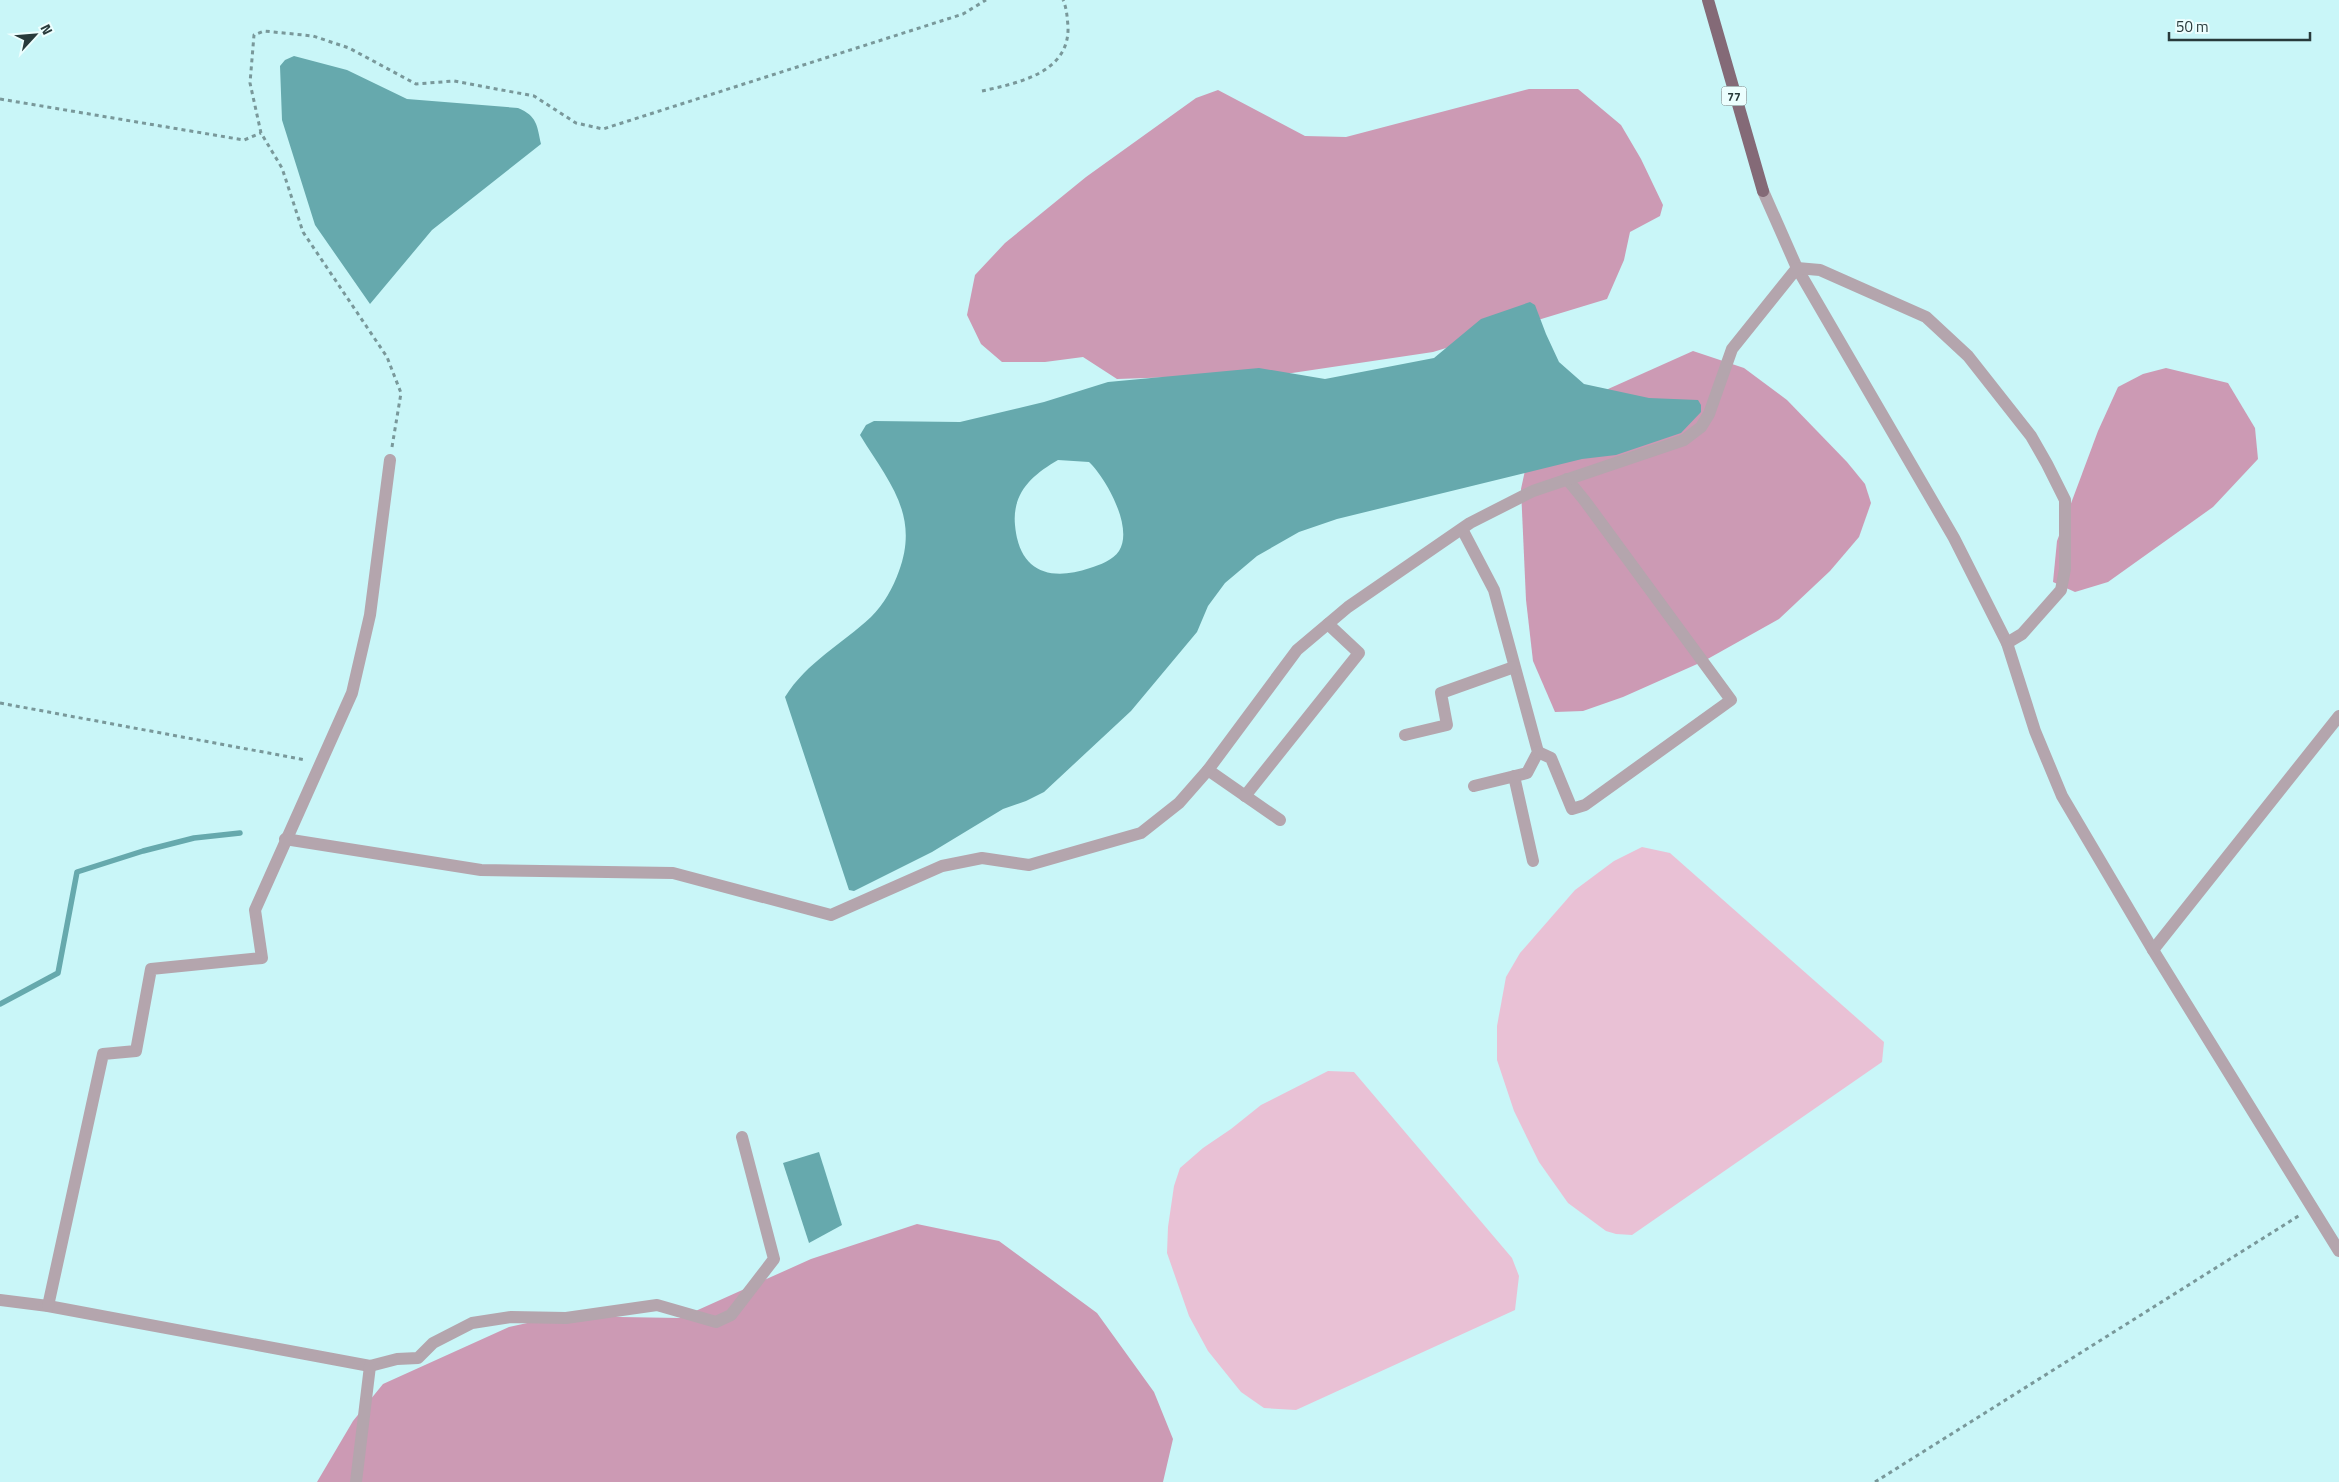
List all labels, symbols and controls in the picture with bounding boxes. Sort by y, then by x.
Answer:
north arrow [10,10,60,60]
scale bar [2169,10,2310,42]
text: 50 m [2176,15,2209,38]
text: N [36,20,59,38]
road number: 77 [1722,86,1746,105]

